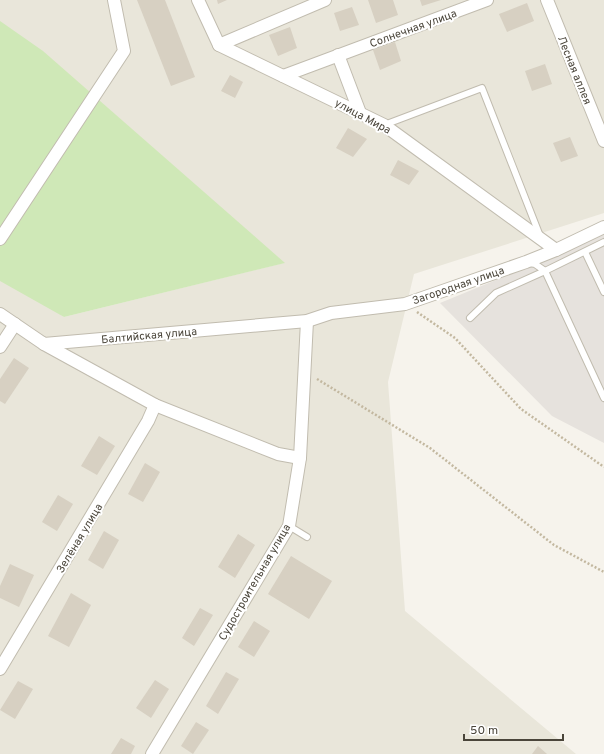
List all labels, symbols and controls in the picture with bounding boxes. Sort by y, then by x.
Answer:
street label: Солнечная улица [368,7,459,51]
street label: Лесная аллея [554,34,594,107]
street label: улица Мира [332,96,393,138]
street label: Загородная улица [410,264,506,308]
street label: Балтийская улица [101,325,198,347]
street label: Зелёная улица [54,501,106,576]
street label: Судостроительная улица [216,522,294,643]
scale bar [464,716,563,742]
text: 50 m [470,723,498,739]

